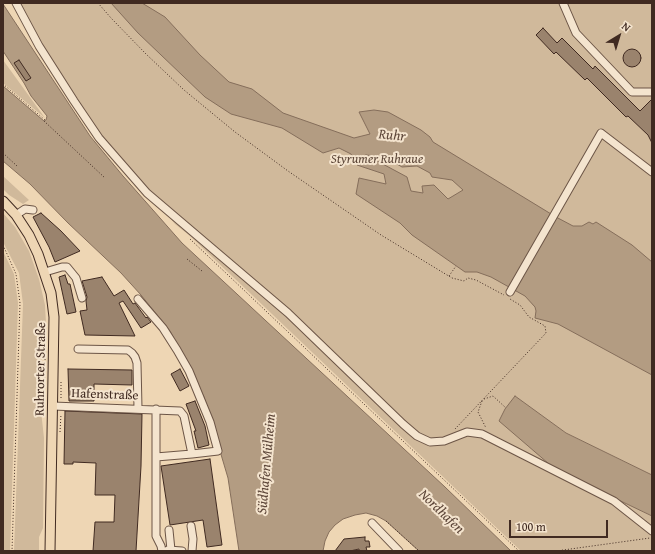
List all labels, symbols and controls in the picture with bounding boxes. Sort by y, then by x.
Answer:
north arrow [599,16,639,56]
text: N [619,18,634,35]
water label: Ruhr [378,126,406,146]
park label: Styrumer Ruhraue [331,152,423,168]
street label: Ruhrorter Straße [32,322,50,416]
street label: Hafenstraße [71,386,139,404]
water label: Südhafen Mülheim [254,413,280,515]
water label: Nordhafen [415,486,467,538]
scale bar [511,512,610,538]
text: 100 m [516,518,546,535]

